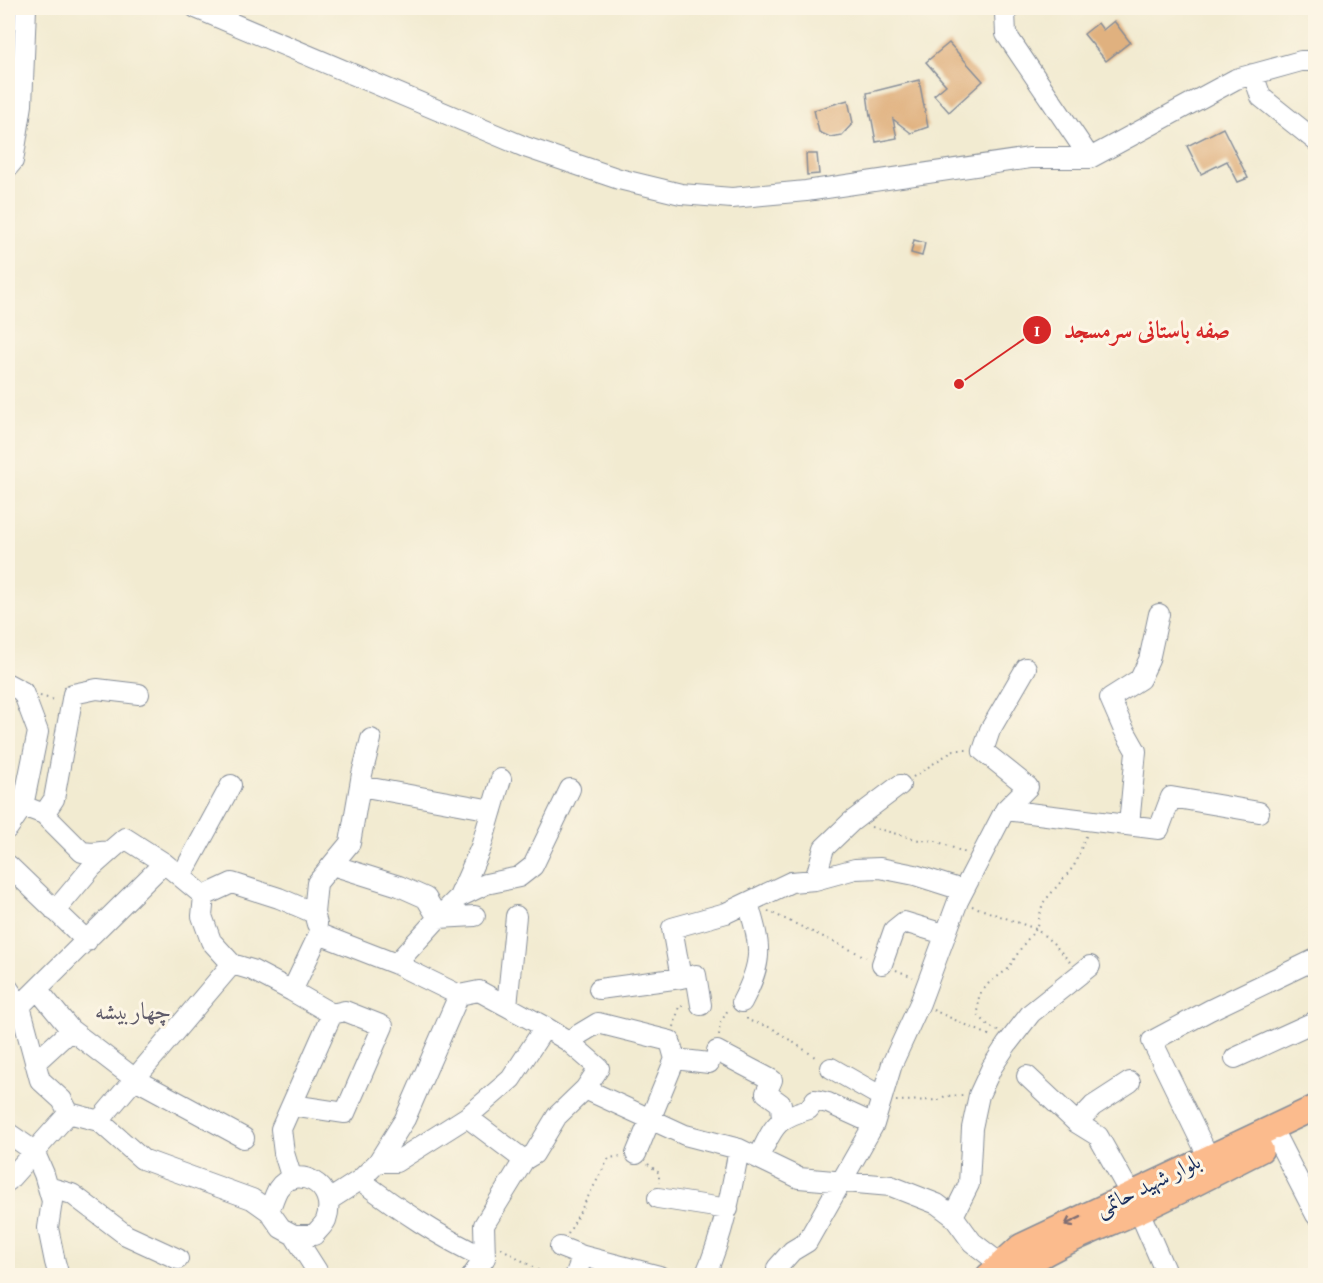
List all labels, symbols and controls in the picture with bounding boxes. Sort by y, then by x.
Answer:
callout: صفه باستانی سرمسجد [1022,309,1242,351]
text: صفه باستانی سرمسجد [1064,316,1230,346]
text: 1 [1034,320,1040,341]
district label: چهاربیشه [95,997,171,1027]
street label: بلوار شهید حاتمی [1091,1148,1206,1223]
one-way arrow [1064,1216,1082,1228]

